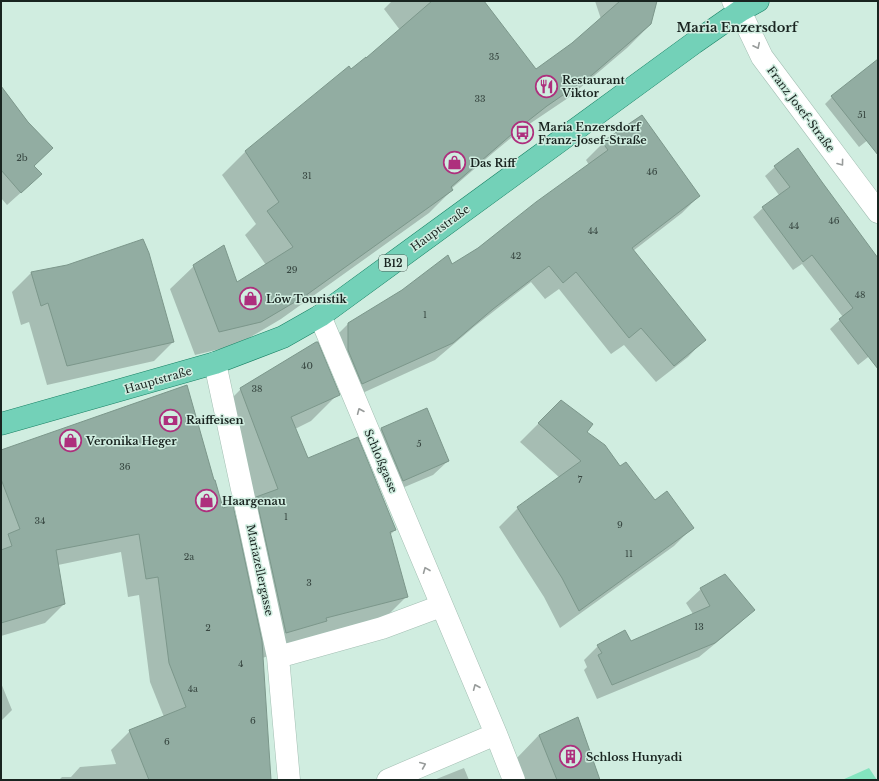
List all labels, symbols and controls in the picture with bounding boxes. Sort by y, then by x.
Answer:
district label: Maria Enzersdorf [676,19,799,36]
one-way arrow [752,42,760,50]
house number: 35 [489,51,499,62]
street label: Franz Josef-Straße [764,63,838,155]
restaurant icon: Restaurant Viktor [534,73,560,99]
place label: Restaurant Viktor [561,73,626,100]
house number: 33 [474,93,486,104]
house number: 51 [857,109,867,120]
bus stop icon: Maria Enzersdorf Franz-Josef-Straße [509,120,535,146]
place label: Maria Enzersdorf Franz-Josef-Straße [538,120,647,147]
shop icon: Das Riff [442,150,468,176]
house number: 2b [16,152,28,163]
place label: Das Riff [470,156,517,170]
one-way arrow [837,159,844,166]
house number: 46 [646,166,658,177]
house number: 31 [302,170,312,181]
street label: Hauptstraße [408,202,472,254]
house number: 46 [828,215,840,226]
house number: 44 [789,220,799,231]
house number: 44 [588,225,598,236]
house number: 42 [511,250,521,261]
road number: B12 [379,255,407,271]
house number: 29 [286,264,298,275]
shop icon: Löw Touristik [238,286,264,312]
house number: 48 [855,289,865,300]
place label: Löw Touristik [266,292,347,306]
house number: 1 [423,309,427,320]
house number: 40 [301,360,313,371]
street label: Hauptstraße [123,364,193,396]
house number: 38 [252,383,263,394]
bank icon: Raiffeisen [157,407,183,433]
one-way arrow [356,408,364,415]
place label: Raiffeisen [186,413,244,427]
street label: Schloßgasse [361,427,401,495]
shop icon: Veronika Heger [57,428,83,454]
place label: Veronika Heger [85,434,177,448]
house number: 5 [416,438,422,449]
house number: 36 [119,461,131,472]
house number: 7 [578,474,583,485]
shop icon: Haargenau [194,488,220,514]
place label: Haargenau [222,494,286,508]
house number: 1 [284,511,288,522]
house number: 34 [35,515,45,526]
house number: 9 [617,519,623,530]
street label: Mariazellergasse [243,523,277,617]
house number: 11 [625,548,633,559]
house number: 2a [184,551,194,562]
one-way arrow [423,566,431,573]
house number: 3 [306,577,312,588]
house number: 13 [694,621,704,632]
house number: 2 [205,622,211,633]
house number: 4 [238,658,244,669]
house number: 4a [188,683,198,694]
one-way arrow [472,684,480,691]
house number: 6 [250,715,256,726]
house number: 6 [164,736,170,747]
building icon: Schloss Hunyadi [557,744,583,770]
place label: Schloss Hunyadi [586,750,682,764]
one-way arrow [419,762,427,770]

